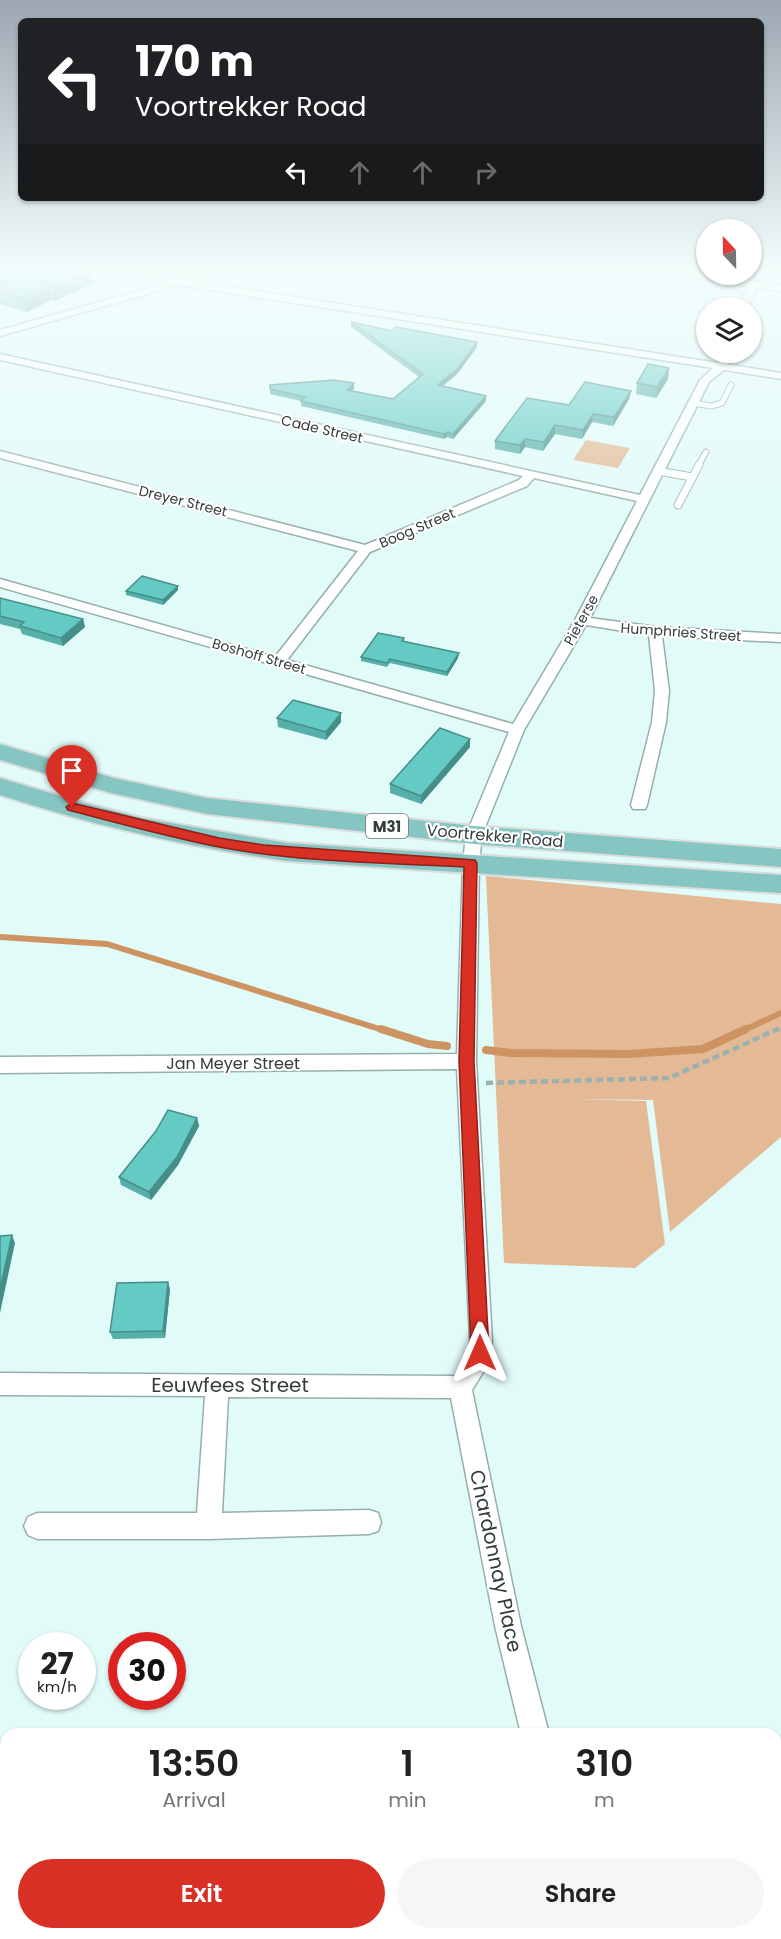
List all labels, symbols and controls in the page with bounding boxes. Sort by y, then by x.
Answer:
text: 170 m [135,32,254,91]
icon: left [36,42,114,120]
text: Voortrekker Road [135,88,367,125]
icon: left [280,156,313,189]
icon: ahead [343,156,376,189]
icon: ahead [406,156,439,189]
icon: right [469,156,502,189]
north arrow [696,219,762,285]
map controls [696,219,762,363]
button: layers [696,297,762,363]
street label: Cade Street [279,410,365,448]
street label: Dreyer Street [137,480,229,522]
street label: Boog Street [376,503,458,553]
street label: Pieterse [559,591,603,649]
street label: Humphries Street [620,618,742,646]
street label: Boshoff Street [210,633,308,679]
pin [46,745,97,807]
icon: arrive [55,754,88,787]
road number: M31 [366,814,408,838]
street label: Voortrekker Road [426,819,564,853]
street label: Jan Meyer Street [166,1052,300,1075]
position arrow [448,1321,512,1385]
street label: Eeuwfees Street [151,1371,309,1399]
street label: Chardonnay Place [463,1467,529,1655]
speed limit sign: 30 [108,1632,186,1710]
text: 27 [40,1642,74,1685]
text: km/h [37,1676,77,1697]
text: 13:50 [149,1738,239,1789]
text: 1 [401,1738,414,1789]
text: 310 [575,1738,633,1789]
text: Arrival [163,1786,226,1814]
text: min [388,1786,426,1814]
text: m [594,1786,615,1814]
button: Exit [18,1859,385,1928]
button: Share [397,1859,764,1928]

